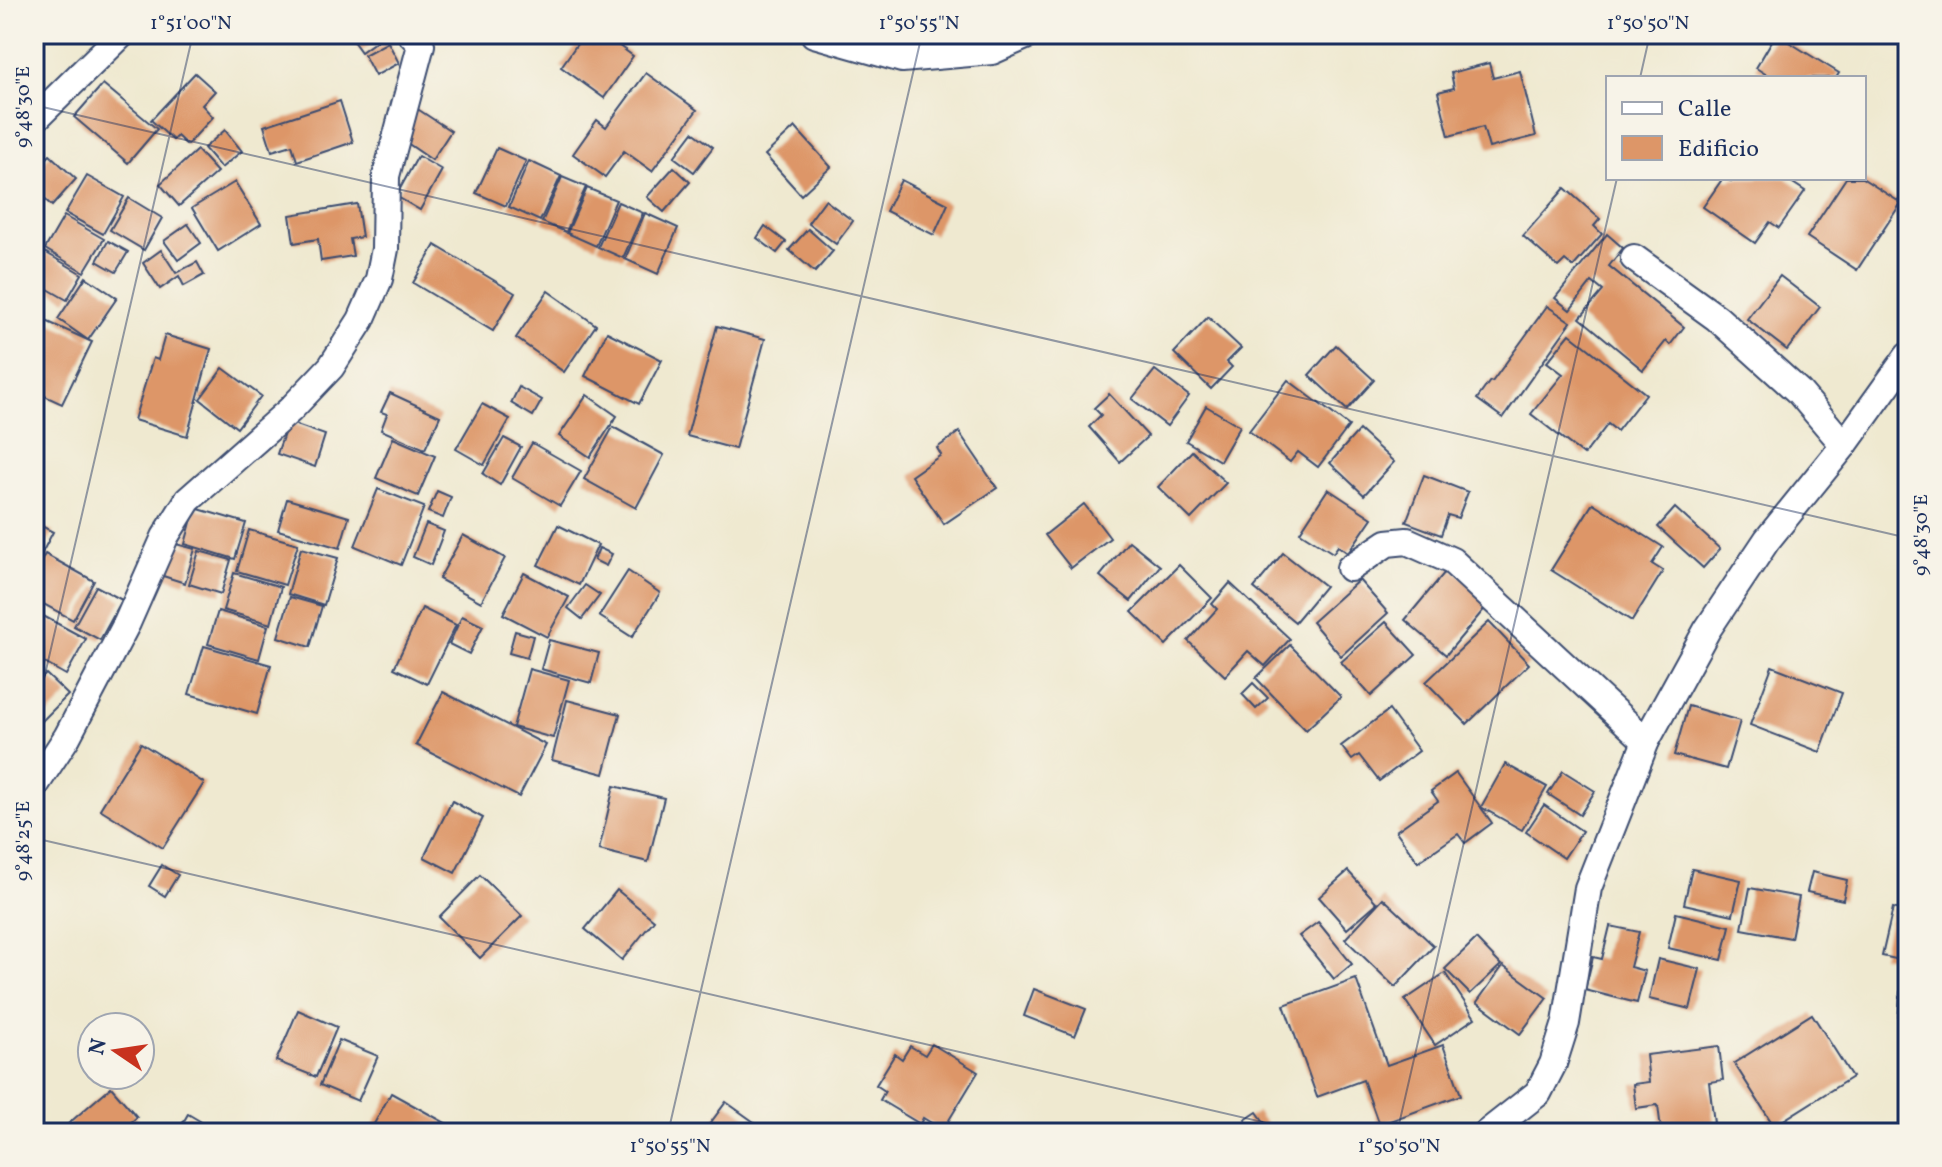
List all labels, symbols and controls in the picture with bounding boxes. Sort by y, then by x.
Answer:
text: 1°51'00"N [150,10,232,38]
text: 1°50'55"N [879,10,960,38]
text: 1°50'50"N [1607,10,1689,38]
text: 9°48'30"E [10,66,38,148]
legend [1606,76,1866,180]
text: Calle [1678,93,1731,127]
text: Edificio [1678,133,1759,167]
text: 9°48'30"E [1908,494,1936,576]
text: 9°48'25"E [10,801,38,881]
north arrow [76,1011,156,1091]
text: N [82,1036,116,1058]
text: 1°50'55"N [630,1133,711,1161]
text: 1°50'50"N [1358,1133,1440,1161]

